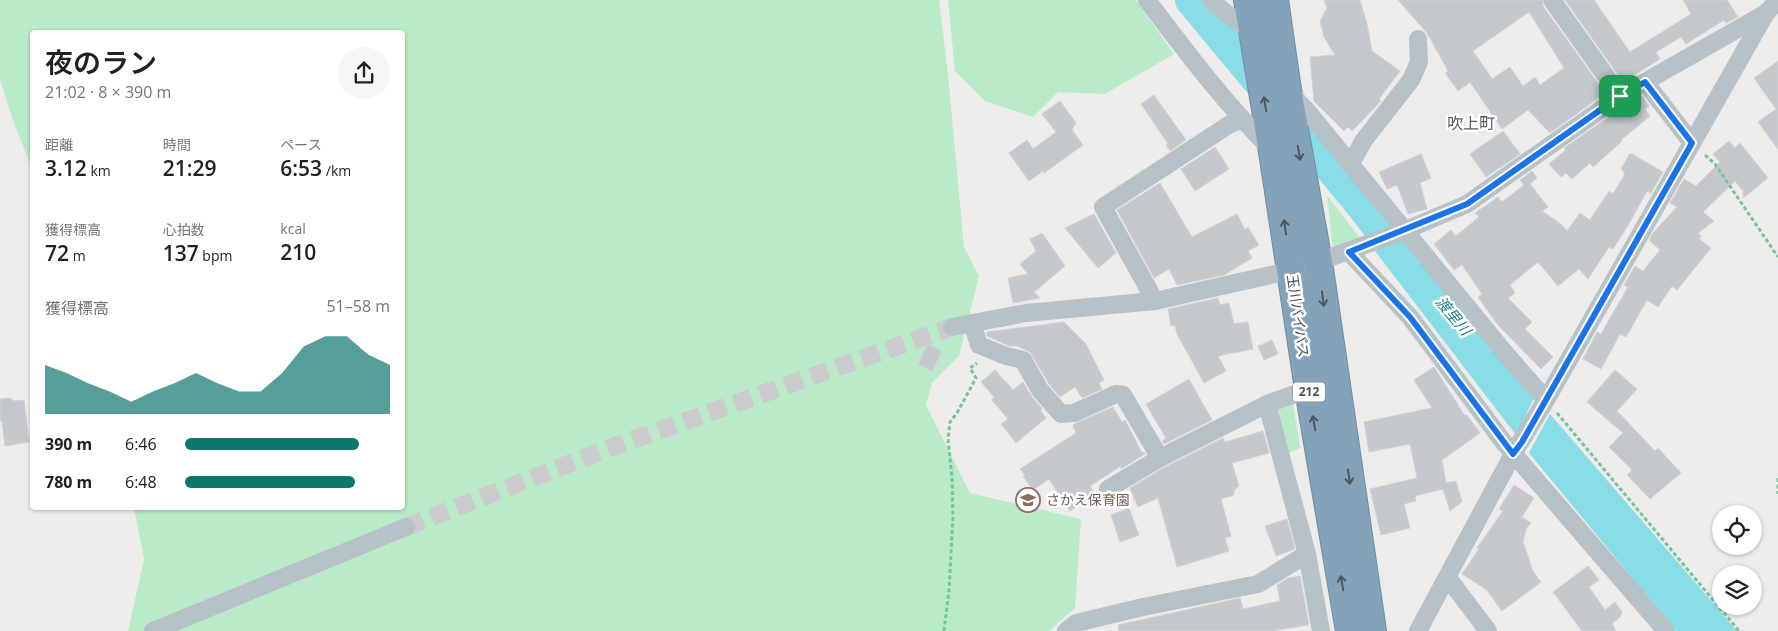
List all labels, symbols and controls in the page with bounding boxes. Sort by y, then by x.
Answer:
text: 夜のラン [45,43,157,81]
button: share [338,47,390,99]
pin [1599,75,1641,117]
text: 21:02 · 8 × 390 m [45,81,171,103]
icon: arrive [1606,82,1634,110]
one-way arrow [1260,97,1270,113]
district label: 吹上町 [1447,112,1495,134]
text: 距離 [45,135,73,154]
text: 時間 [163,135,191,154]
text: ペース [280,135,322,154]
one-way arrow [1294,145,1304,161]
text: 3.12 [45,154,87,182]
text: 21:29 [163,154,216,182]
text: 6:53 [280,154,322,182]
text: km [87,161,111,180]
text: /km [322,161,351,180]
text: kcal [280,219,306,238]
text: 獲得標高 [45,220,101,239]
text: 心拍数 [163,220,205,239]
one-way arrow [1279,220,1289,236]
text: 210 [280,238,316,266]
text: 72 [45,239,69,267]
text: 137 [163,239,199,267]
text: m [69,246,86,265]
text: bpm [199,246,232,265]
street label: 玉川バイパス [1283,273,1314,359]
one-way arrow [1319,291,1329,307]
water label: 渡里川 [1432,292,1477,341]
text: 51–58 m [326,295,390,317]
text: 獲得標高 [45,297,109,319]
road number: 212 [1293,382,1325,402]
one-way arrow [1309,415,1319,431]
text: 390 m [45,433,92,455]
text: 6:46 [125,433,157,455]
one-way arrow [1344,469,1354,485]
text: 780 m [45,471,92,493]
text: 6:48 [125,471,157,493]
school or university icon: さかえ保育園 [1015,487,1041,513]
place label: さかえ保育園 [1046,490,1130,509]
map controls [1712,505,1762,615]
button: locate [1712,505,1762,555]
button: layers [1712,565,1762,615]
one-way arrow [1336,575,1346,591]

